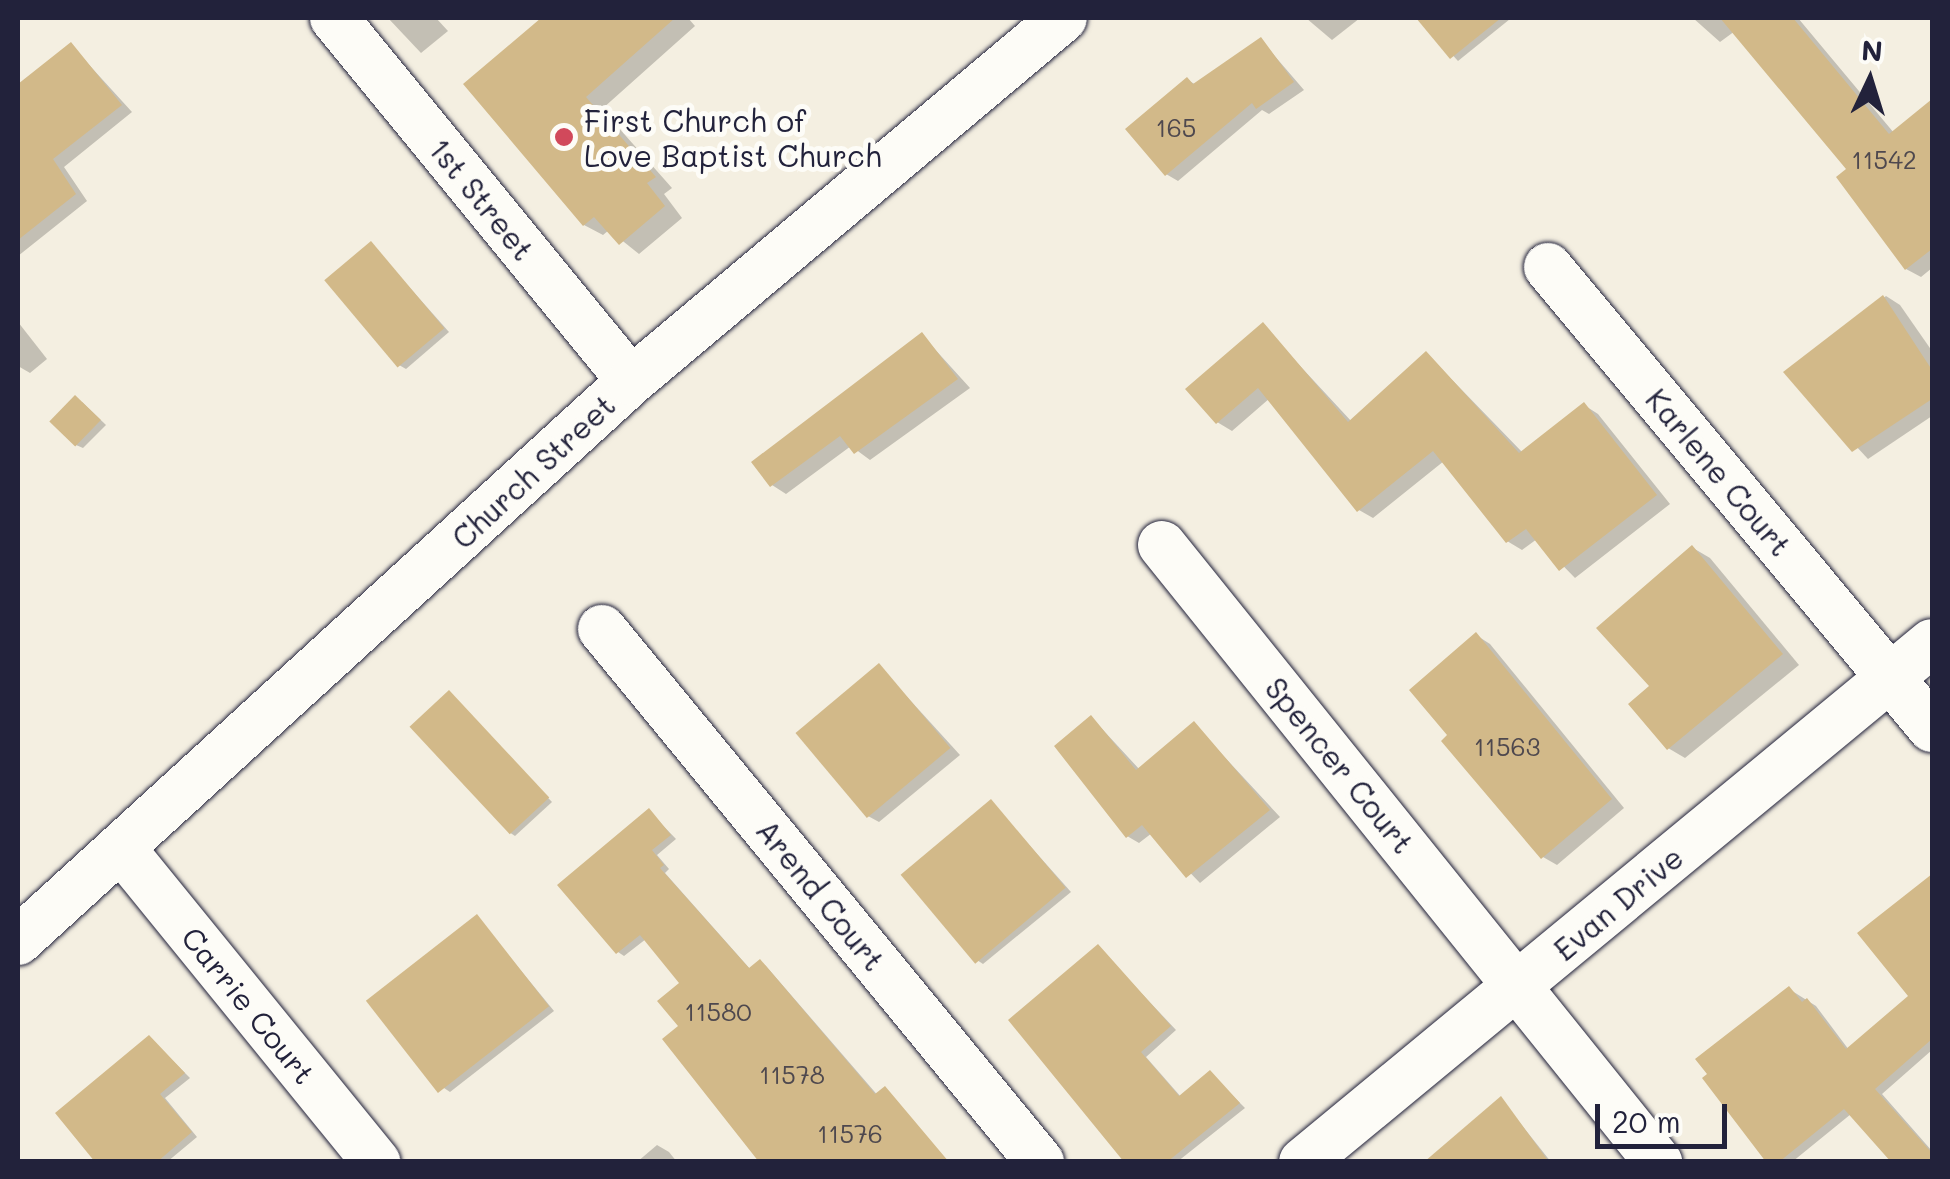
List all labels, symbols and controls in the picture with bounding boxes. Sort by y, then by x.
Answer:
north arrow [1820,30,1920,130]
text: N [1860,31,1884,69]
place label: First Church of Love Baptist Church [584,102,882,172]
house number: 165 [1156,112,1196,142]
marker: First Church of Love Baptist Church [553,126,575,148]
street label: 1st Street [422,131,542,267]
house number: 11542 [1851,144,1917,174]
street label: Karlene Court [1639,381,1799,563]
street label: Church Street [444,386,622,556]
street label: Spencer Court [1258,670,1422,860]
house number: 11563 [1474,731,1540,761]
street label: Arend Court [749,812,893,978]
street label: Evan Drive [1546,839,1690,967]
street label: Carrie Court [175,919,323,1091]
house number: 11580 [684,996,752,1026]
house number: 11578 [759,1059,825,1089]
scale bar [1600,1084,1732,1146]
text: 20 m [1612,1101,1681,1141]
house number: 11576 [817,1118,883,1148]

